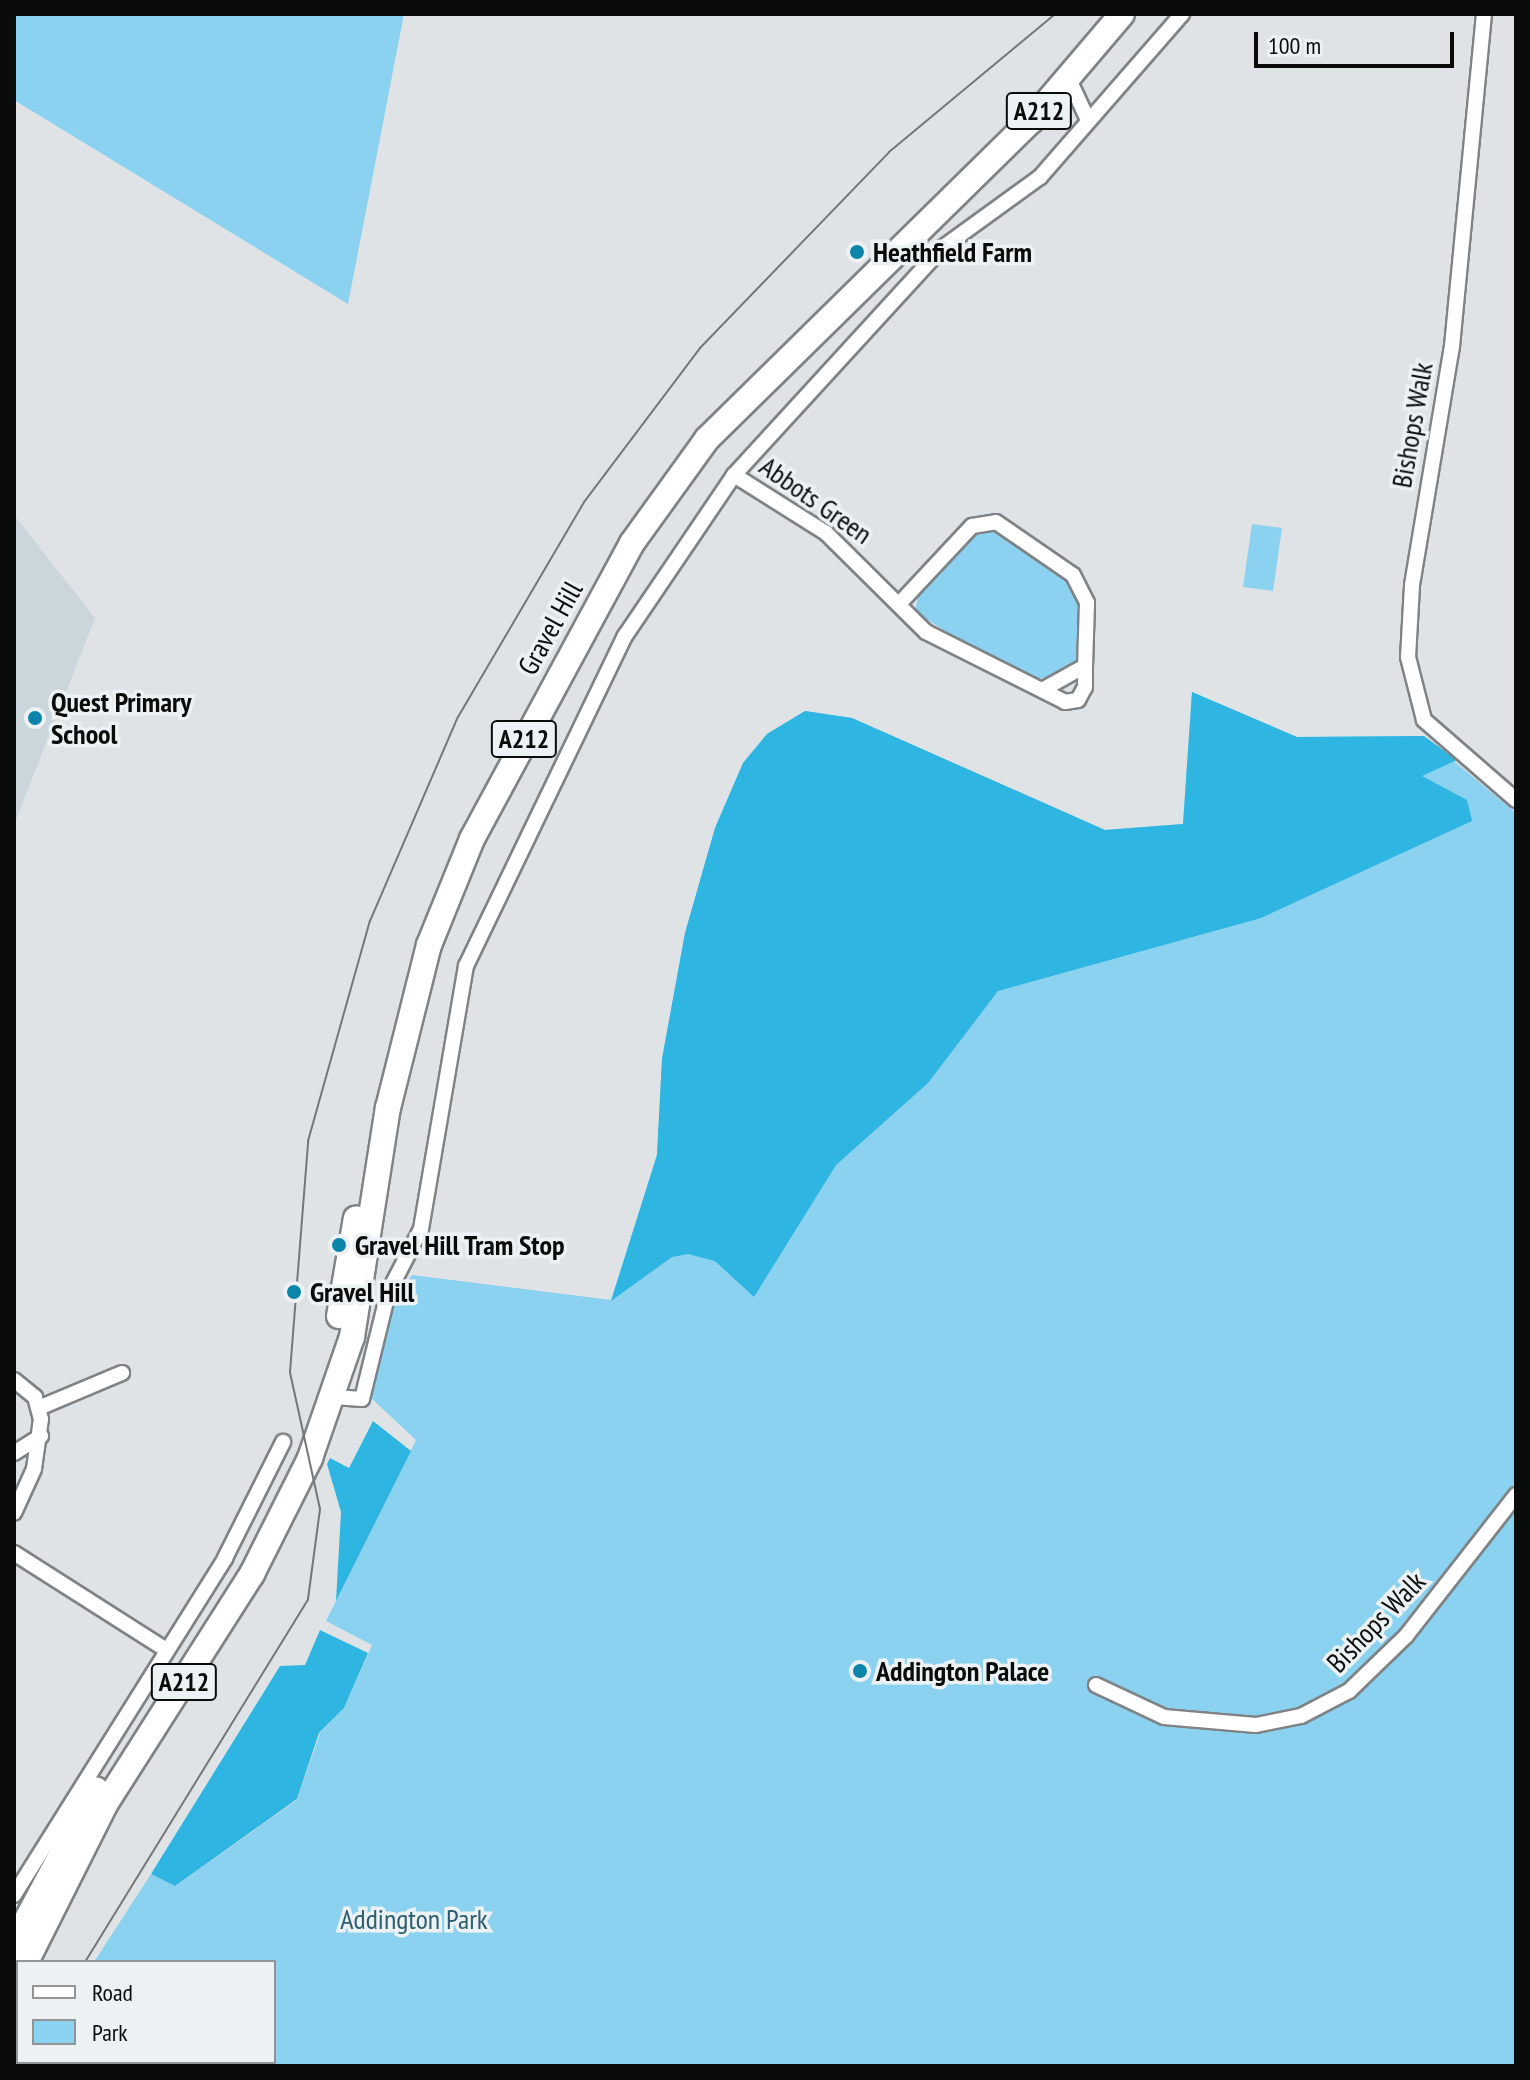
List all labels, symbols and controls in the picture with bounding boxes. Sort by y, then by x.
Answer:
scale bar [1258,16,1458,66]
text: 100 m [1268,30,1321,61]
road number: A212 [1005,89,1073,133]
place label: Heathfield Farm [873,235,1032,269]
marker: Heathfield Farm [848,243,866,261]
street label: Bishops Walk [1384,359,1440,491]
street label: Abbots Green [753,449,879,551]
street label: Gravel Hill [511,575,589,681]
place label: Quest Primary School [51,685,191,751]
marker: Quest Primary School [26,709,44,727]
road number: A212 [490,717,558,761]
place label: Gravel Hill Tram Stop [355,1228,565,1262]
marker: Gravel Hill Tram Stop [330,1236,348,1254]
place label: Gravel Hill [310,1275,414,1309]
marker: Gravel Hill [285,1283,303,1301]
street label: Bishops Walk [1320,1565,1432,1679]
place label: Addington Palace [876,1654,1049,1688]
road number: A212 [150,1660,218,1704]
marker: Addington Palace [851,1662,869,1680]
park label: Addington Park [340,1902,488,1936]
legend [16,1960,276,2064]
text: Road [92,1977,133,2008]
text: Park [92,2017,128,2048]

